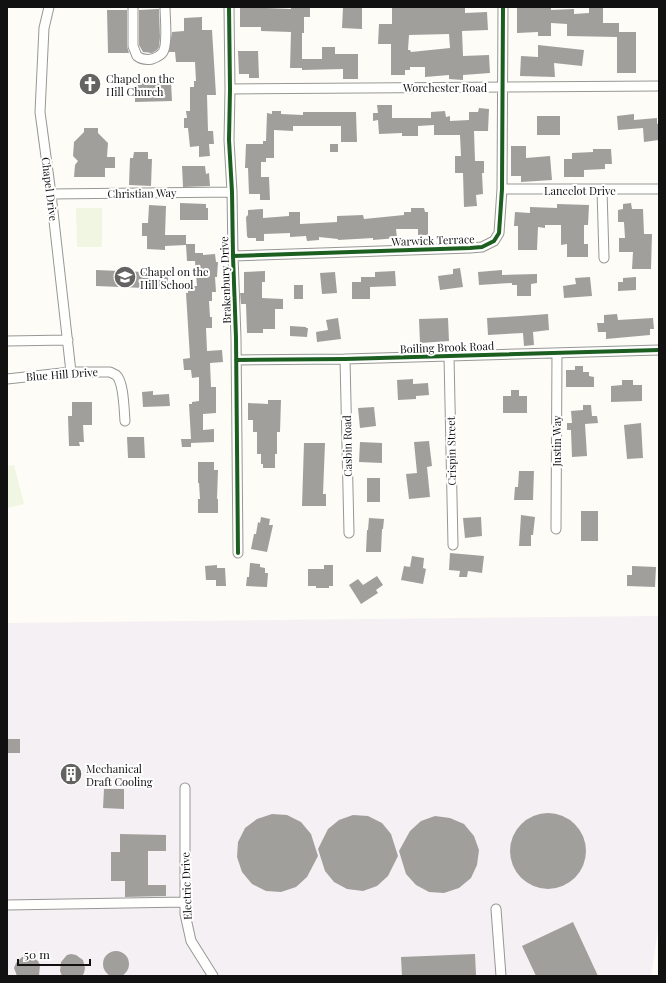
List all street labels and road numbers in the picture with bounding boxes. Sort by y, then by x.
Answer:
street label: Worchester Road [402,80,488,95]
street label: Chapel Drive [39,156,61,222]
street label: Lancelot Drive [544,183,616,198]
street label: Christian Way [107,185,177,201]
street label: Warwick Terrace [390,231,475,249]
street label: Brakenbury Drive [216,236,234,324]
street label: Boiling Brook Road [399,338,495,356]
street label: Blue Hill Drive [26,364,99,384]
street label: Casbin Road [339,414,355,477]
street label: Justin Way [549,415,564,468]
street label: Crispin Street [443,416,459,486]
street label: Electric Drive [177,852,195,920]

